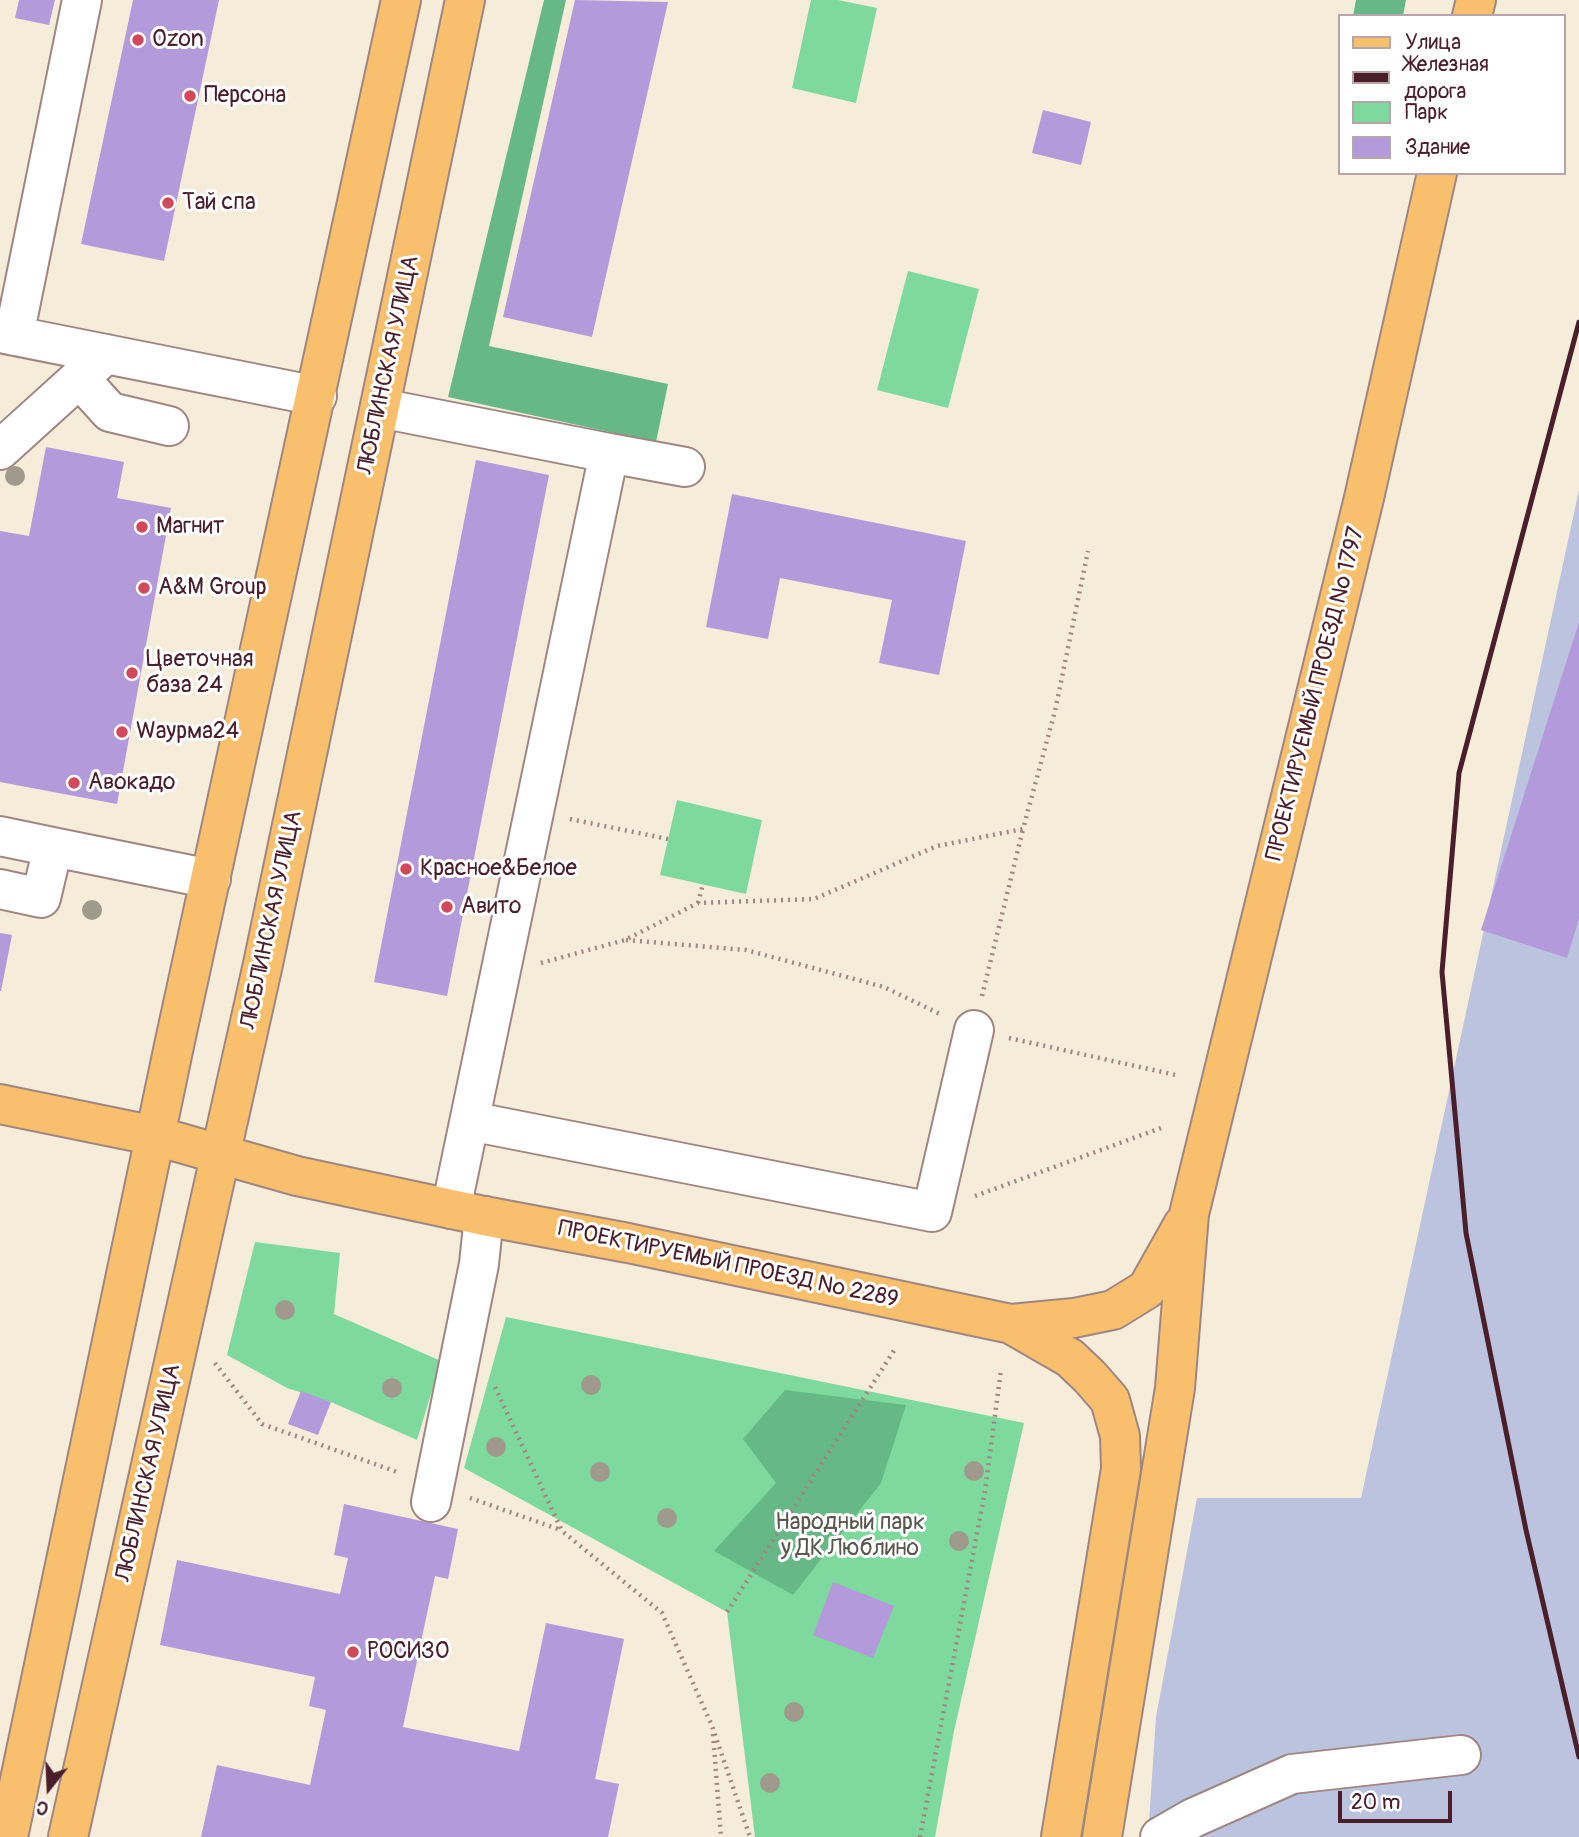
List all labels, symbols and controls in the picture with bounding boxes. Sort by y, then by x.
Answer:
legend [1338,14,1565,175]
place label: Ozon [152,26,204,54]
text: Улица [1405,29,1461,56]
marker: Ozon [130,32,146,48]
text: Железная дорога [1404,51,1489,105]
place label: Персона [204,82,286,110]
marker: Персона [182,88,198,104]
text: Парк [1405,99,1448,126]
text: Здание [1405,134,1470,161]
place label: Тай спа [182,189,256,217]
marker: Тай спа [160,195,176,211]
street label: ЛЮБЛИНСКАЯ УЛИЦА [352,253,426,477]
place label: Магнит [156,513,224,541]
marker: Магнит [134,519,150,535]
street label: ПРОЕКТИРУЕМЫЙ ПРОЕЗД № 1797 [1261,524,1371,864]
place label: A&M Group [158,574,267,602]
marker: A&M Group [136,580,152,596]
place label: Цветочная база 24 [146,646,253,700]
marker: Цветочная база 24 [124,665,140,681]
place label: Wаурма24 [136,718,239,746]
marker: Wаурма24 [114,724,130,740]
place label: Авокадо [88,769,175,797]
marker: Авокадо [66,775,82,791]
street label: ЛЮБЛИНСКАЯ УЛИЦА [235,808,309,1032]
place label: Красное&Белое [420,855,577,883]
marker: Красное&Белое [398,861,414,877]
place label: Авито [461,893,521,921]
marker: Авито [439,899,455,915]
street label: ПРОЕКТИРУЕМЫЙ ПРОЕЗД № 2289 [555,1215,901,1315]
street label: ЛЮБЛИНСКАЯ УЛИЦА [110,1361,188,1585]
park label: Народный парк у ДК Люблино [775,1509,925,1563]
place label: РОСИЗО [367,1638,449,1666]
marker: РОСИЗО [345,1644,361,1660]
north arrow [14,1753,84,1823]
scale bar [1341,1778,1455,1822]
text: 20 m [1351,1789,1400,1816]
text: С [33,1795,52,1821]

